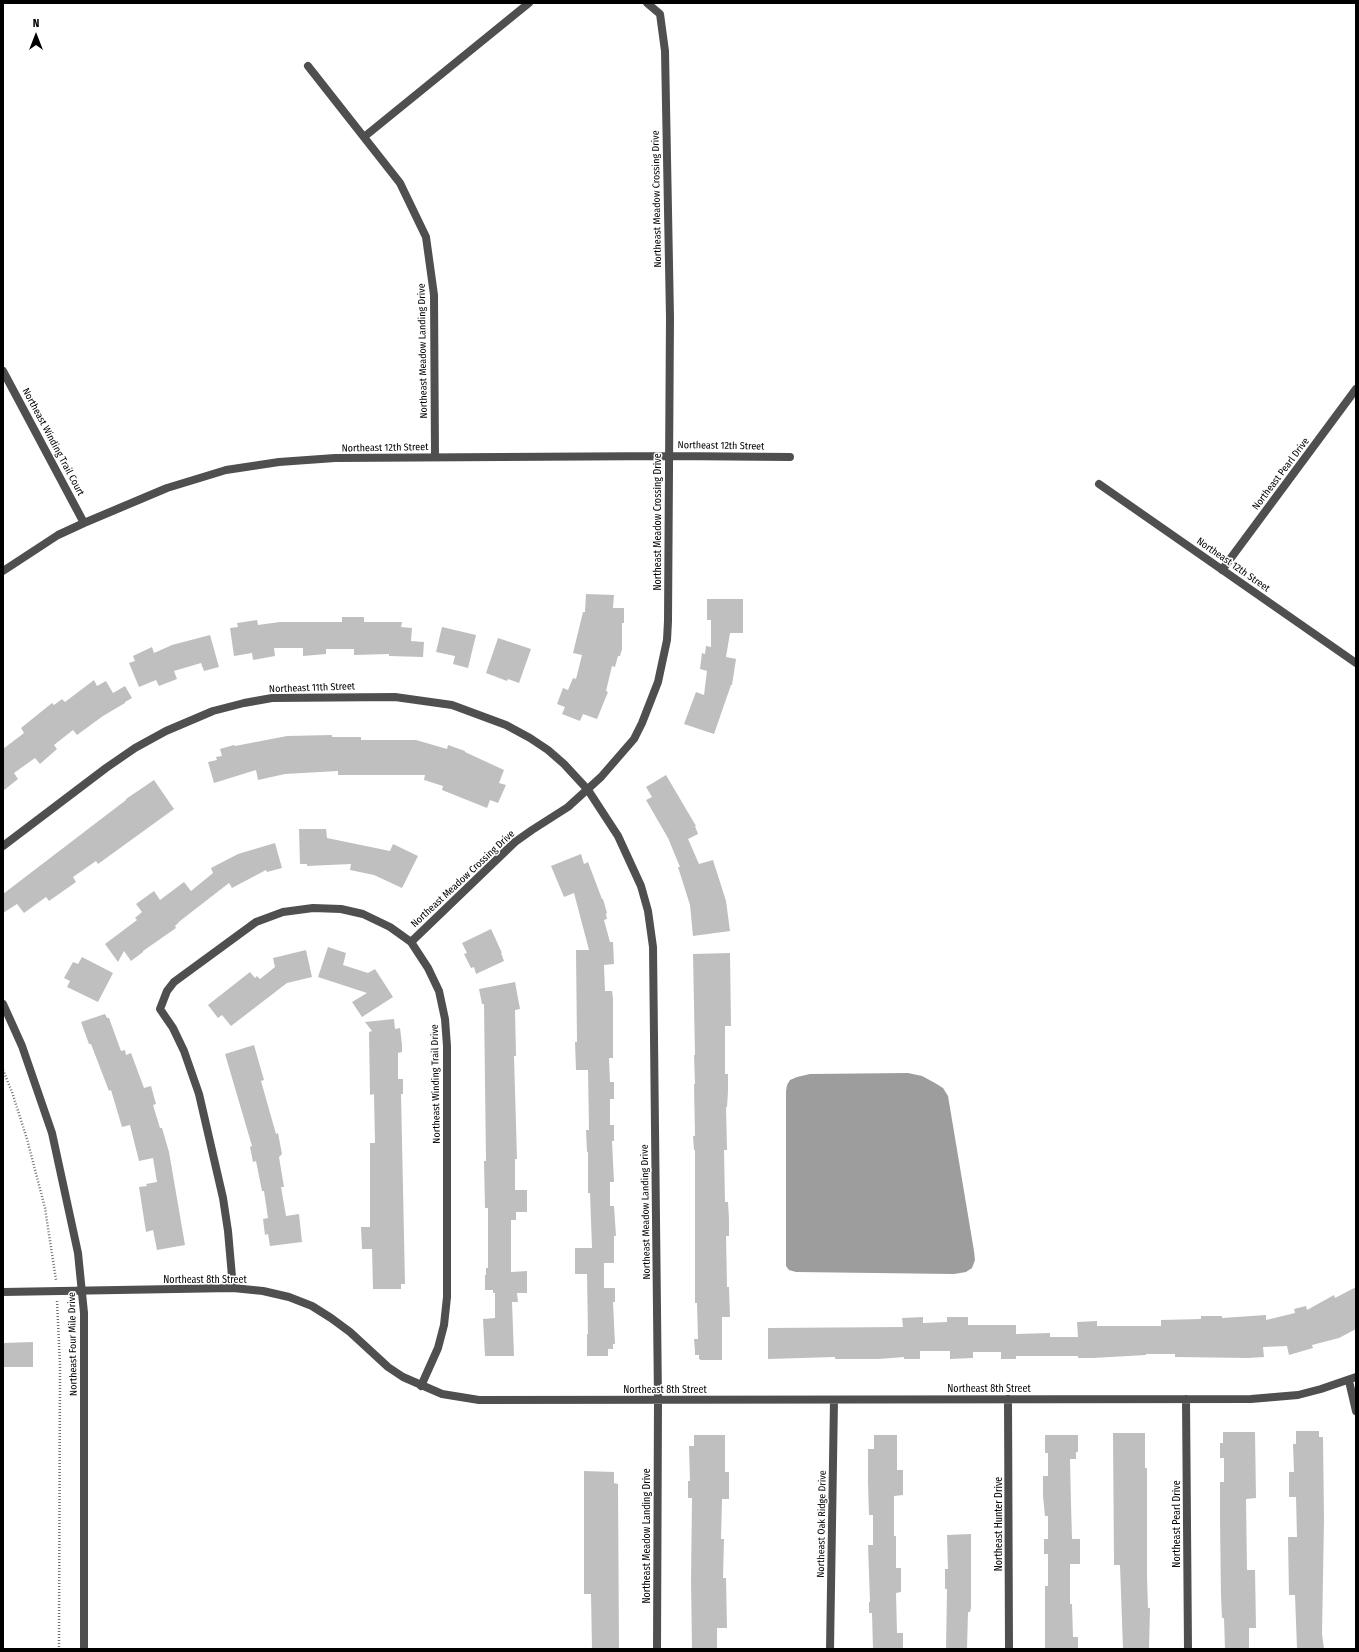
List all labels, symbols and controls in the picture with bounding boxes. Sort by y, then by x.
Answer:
north arrow [16,16,56,56]
text: N [33,17,39,30]
street label: Northeast Meadow Crossing Drive [650,130,664,268]
street label: Northeast Meadow Landing Drive [416,283,430,419]
street label: Northeast Winding Trail Court [19,386,87,498]
street label: Northeast Pearl Drive [1250,436,1312,512]
street label: Northeast 12th Street [678,439,764,453]
street label: Northeast 12th Street [342,441,428,455]
street label: Northeast Meadow Crossing Drive [652,453,664,591]
street label: Northeast 12th Street [1194,535,1272,595]
street label: Northeast 11th Street [269,681,355,695]
street label: Northeast Meadow Crossing Drive [409,828,517,930]
street label: Northeast Winding Trail Drive [429,1024,443,1144]
street label: Northeast Meadow Landing Drive [639,1144,653,1280]
street label: Northeast 8th Street [163,1274,247,1286]
street label: Northeast Four Mile Drive [66,1292,80,1396]
street label: Northeast 8th Street [947,1383,1031,1395]
street label: Northeast 8th Street [623,1384,707,1396]
street label: Northeast Meadow Landing Drive [641,1468,653,1604]
street label: Northeast Oak Ridge Drive [815,1470,829,1578]
street label: Northeast Hunter Drive [993,1477,1005,1571]
street label: Northeast Pearl Drive [1171,1480,1183,1568]

